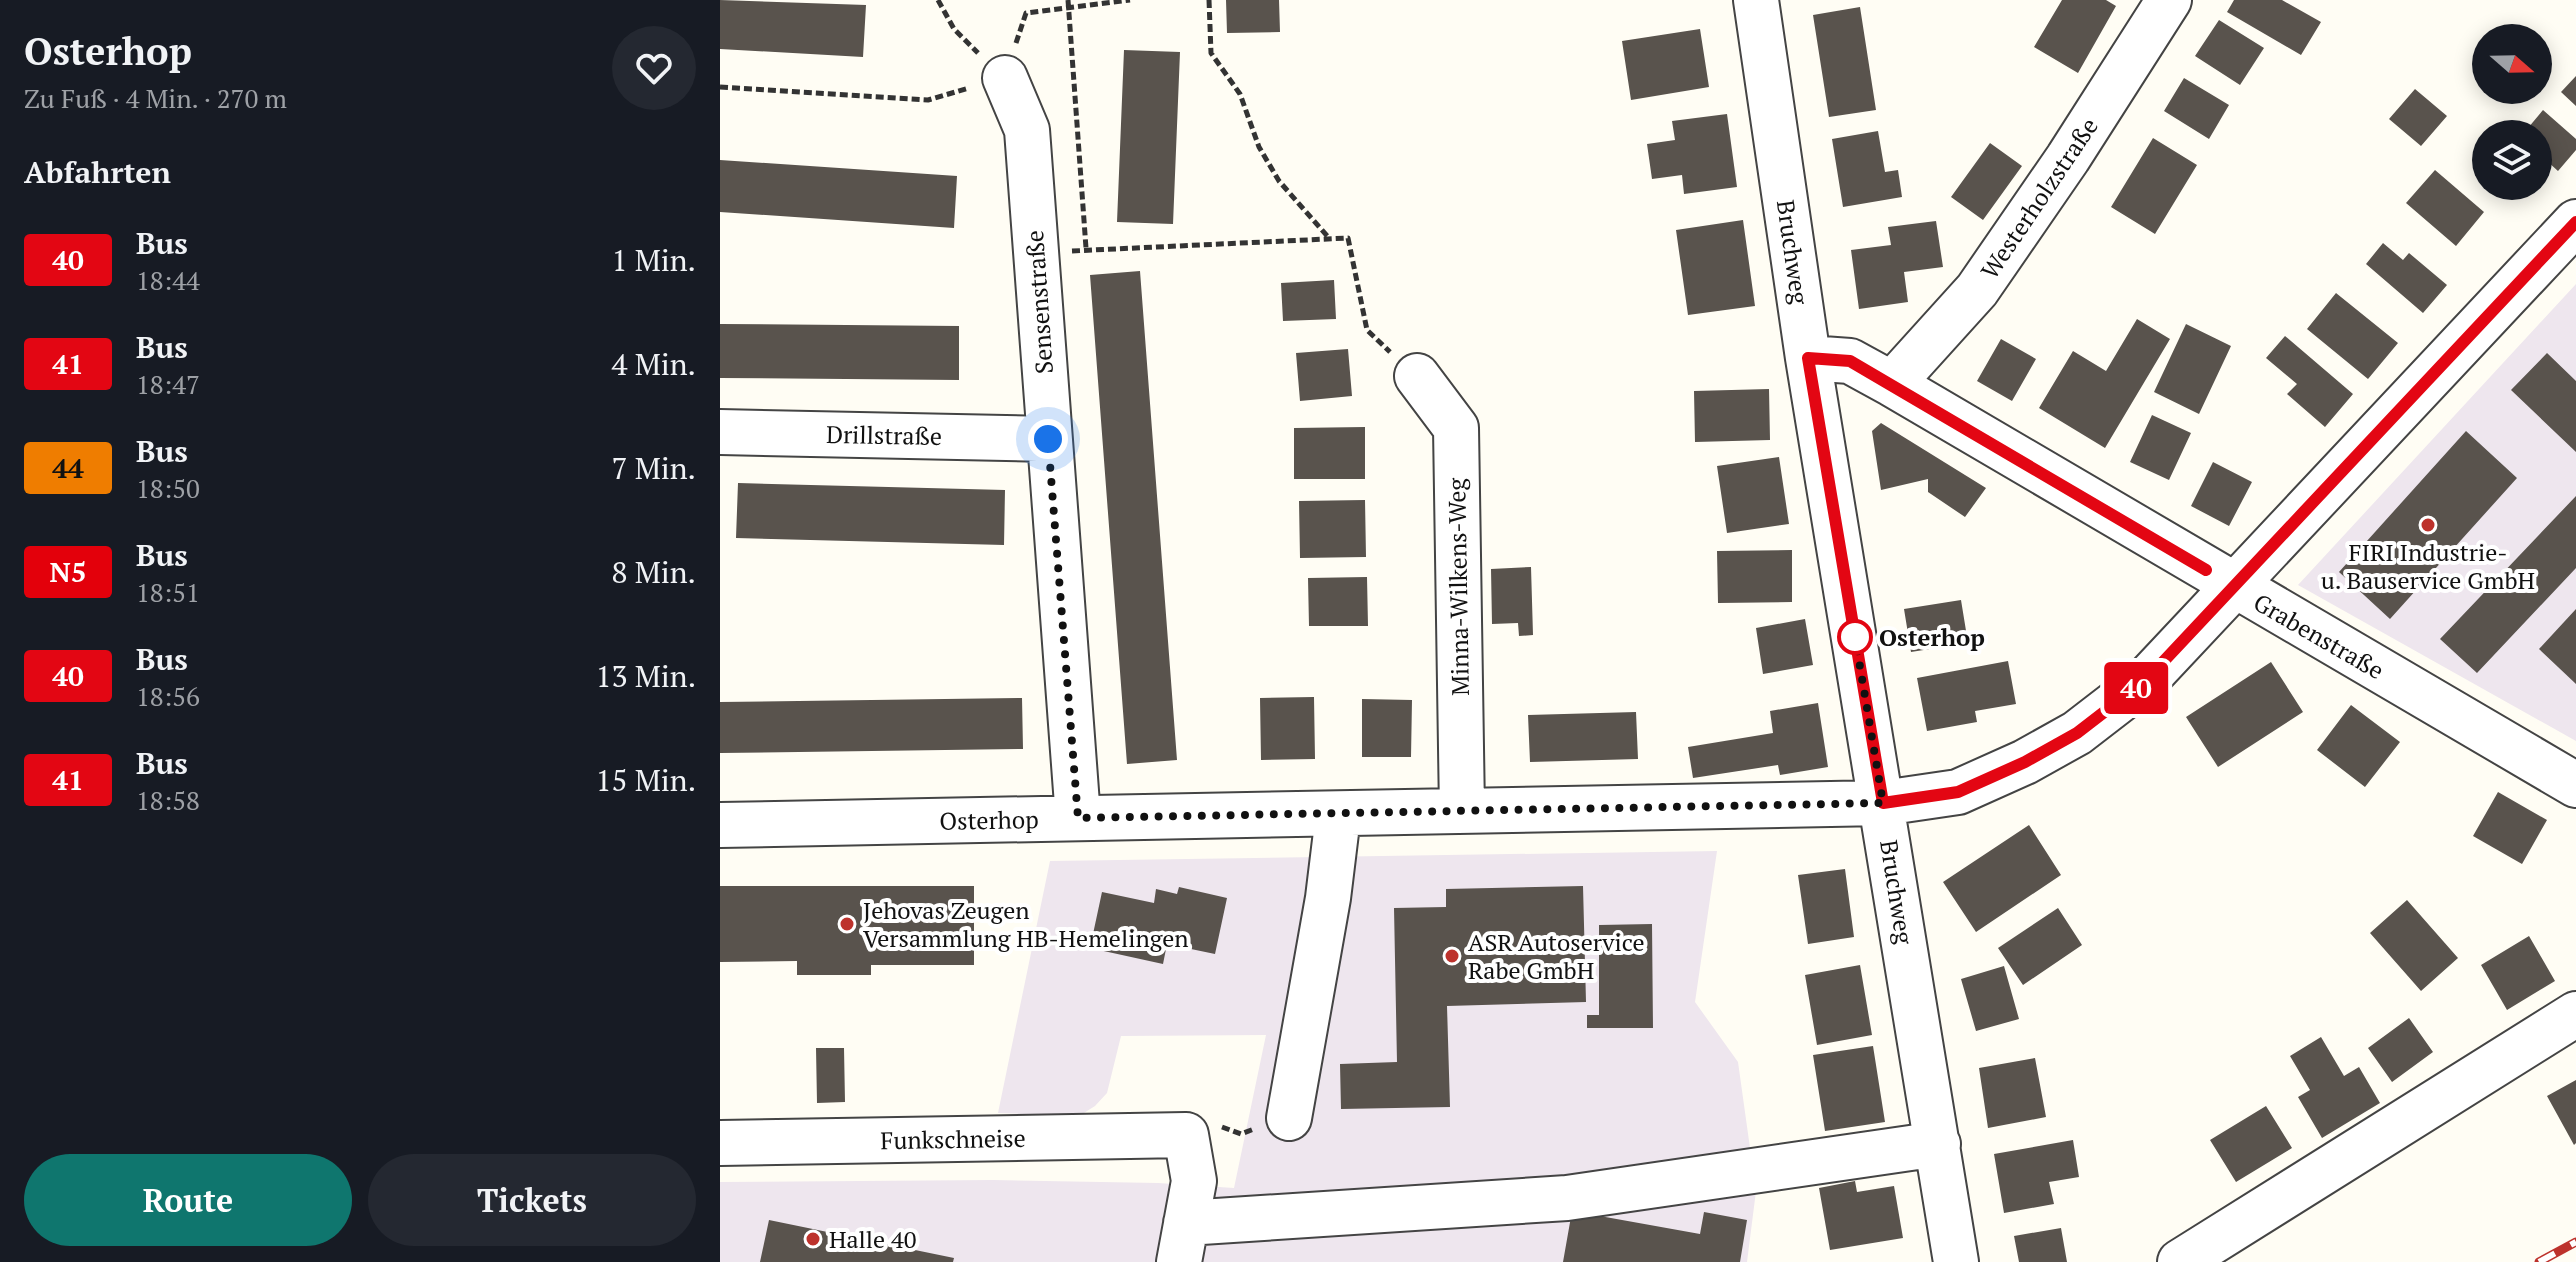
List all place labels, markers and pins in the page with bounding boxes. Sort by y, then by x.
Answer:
marker: FIRI Industrie- u. Bauservice GmbH [2419,516,2437,534]
place label: FIRI Industrie- u. Bauservice GmbH [2321,536,2535,596]
marker: Osterhop [1838,620,1872,654]
place label: Osterhop [1879,621,1985,653]
place label: Jehovas Zeugen Versammlung HB-Hemelingen [863,894,1189,954]
marker: Jehovas Zeugen Versammlung HB-Hemelingen [838,915,856,933]
place label: ASR Autoservice Rabe GmbH [1468,926,1645,986]
marker: ASR Autoservice Rabe GmbH [1443,947,1461,965]
place label: Halle 40 [829,1223,917,1255]
marker: Halle 40 [804,1230,822,1248]

